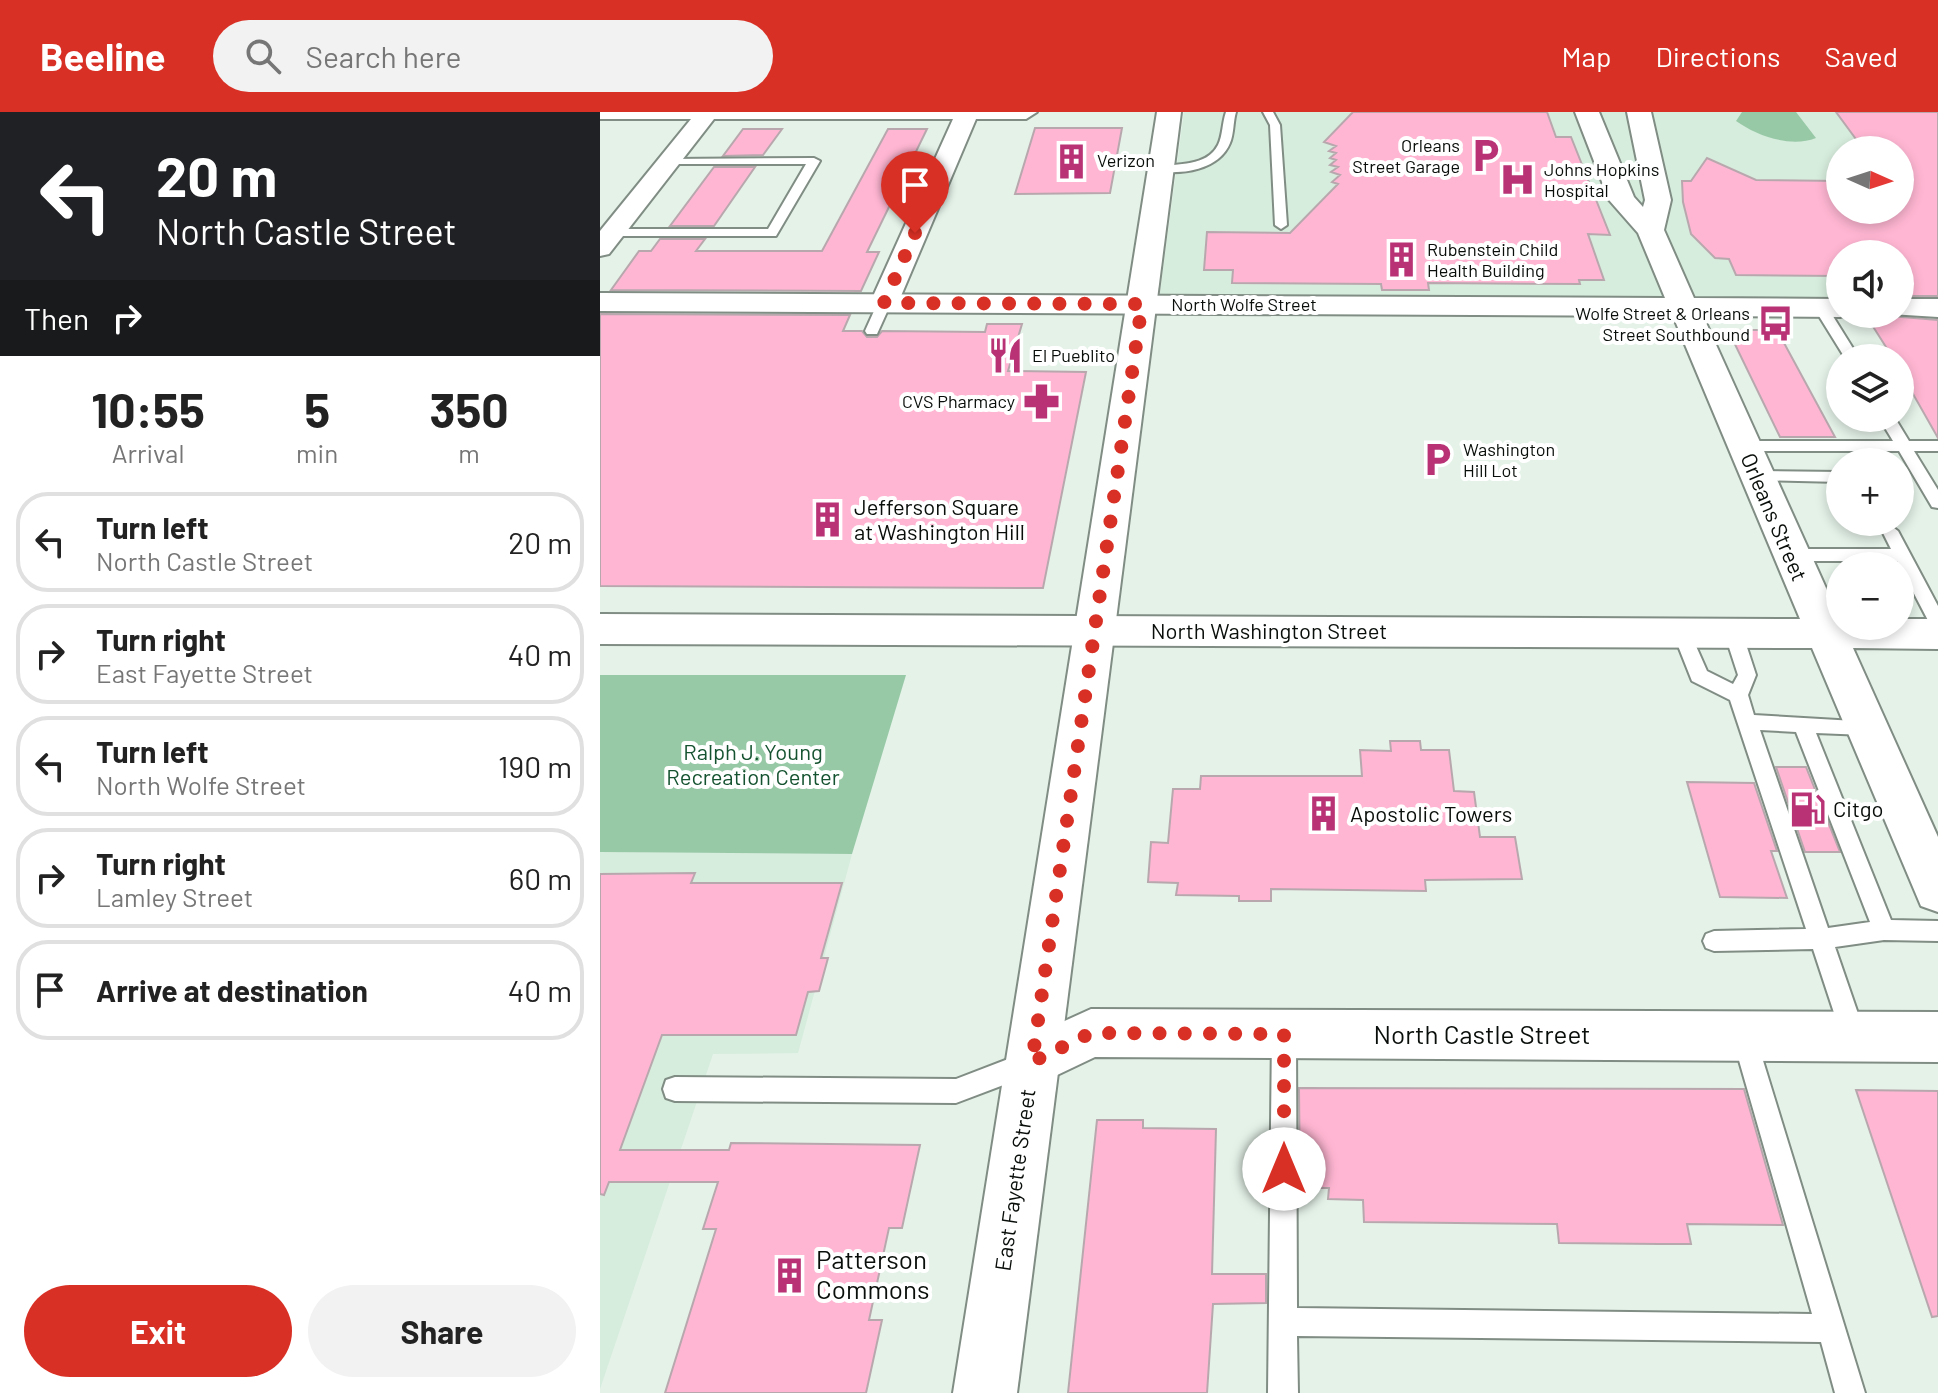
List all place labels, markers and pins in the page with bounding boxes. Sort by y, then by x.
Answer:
place label: Orleans Street Garage [1352,134,1460,177]
parking icon: Orleans Street Garage [1467,137,1505,175]
building icon: Verizon [1052,142,1090,180]
place label: Verizon [1097,149,1155,171]
pin [881,151,949,233]
place label: Johns Hopkins Hospital [1544,158,1659,201]
hospital icon: Johns Hopkins Hospital [1499,161,1537,199]
place label: Rubenstein Child Health Building [1427,238,1558,281]
building icon: Rubenstein Child Health Building [1382,241,1420,279]
place label: Wolfe Street & Orleans Street Southbound [1575,302,1750,345]
bus stop icon: Wolfe Street & Orleans Street Southbound [1757,305,1795,343]
restaurant icon: El Pueblito [987,337,1025,375]
place label: El Pueblito [1032,344,1115,366]
pharmacy icon: CVS Pharmacy [1022,383,1060,421]
place label: CVS Pharmacy [902,390,1015,412]
place label: Washington Hill Lot [1463,438,1555,481]
parking icon: Washington Hill Lot [1418,441,1456,479]
place label: Jefferson Square at Washington Hill [854,493,1025,544]
building icon: Jefferson Square at Washington Hill [809,501,847,539]
fuel station icon: Citgo [1788,790,1826,828]
building icon: Apostolic Towers [1305,795,1343,833]
place label: Citgo [1833,795,1884,821]
place label: Apostolic Towers [1350,800,1512,826]
place label: Patterson Commons [816,1243,929,1304]
building icon: Patterson Commons [771,1256,809,1294]

